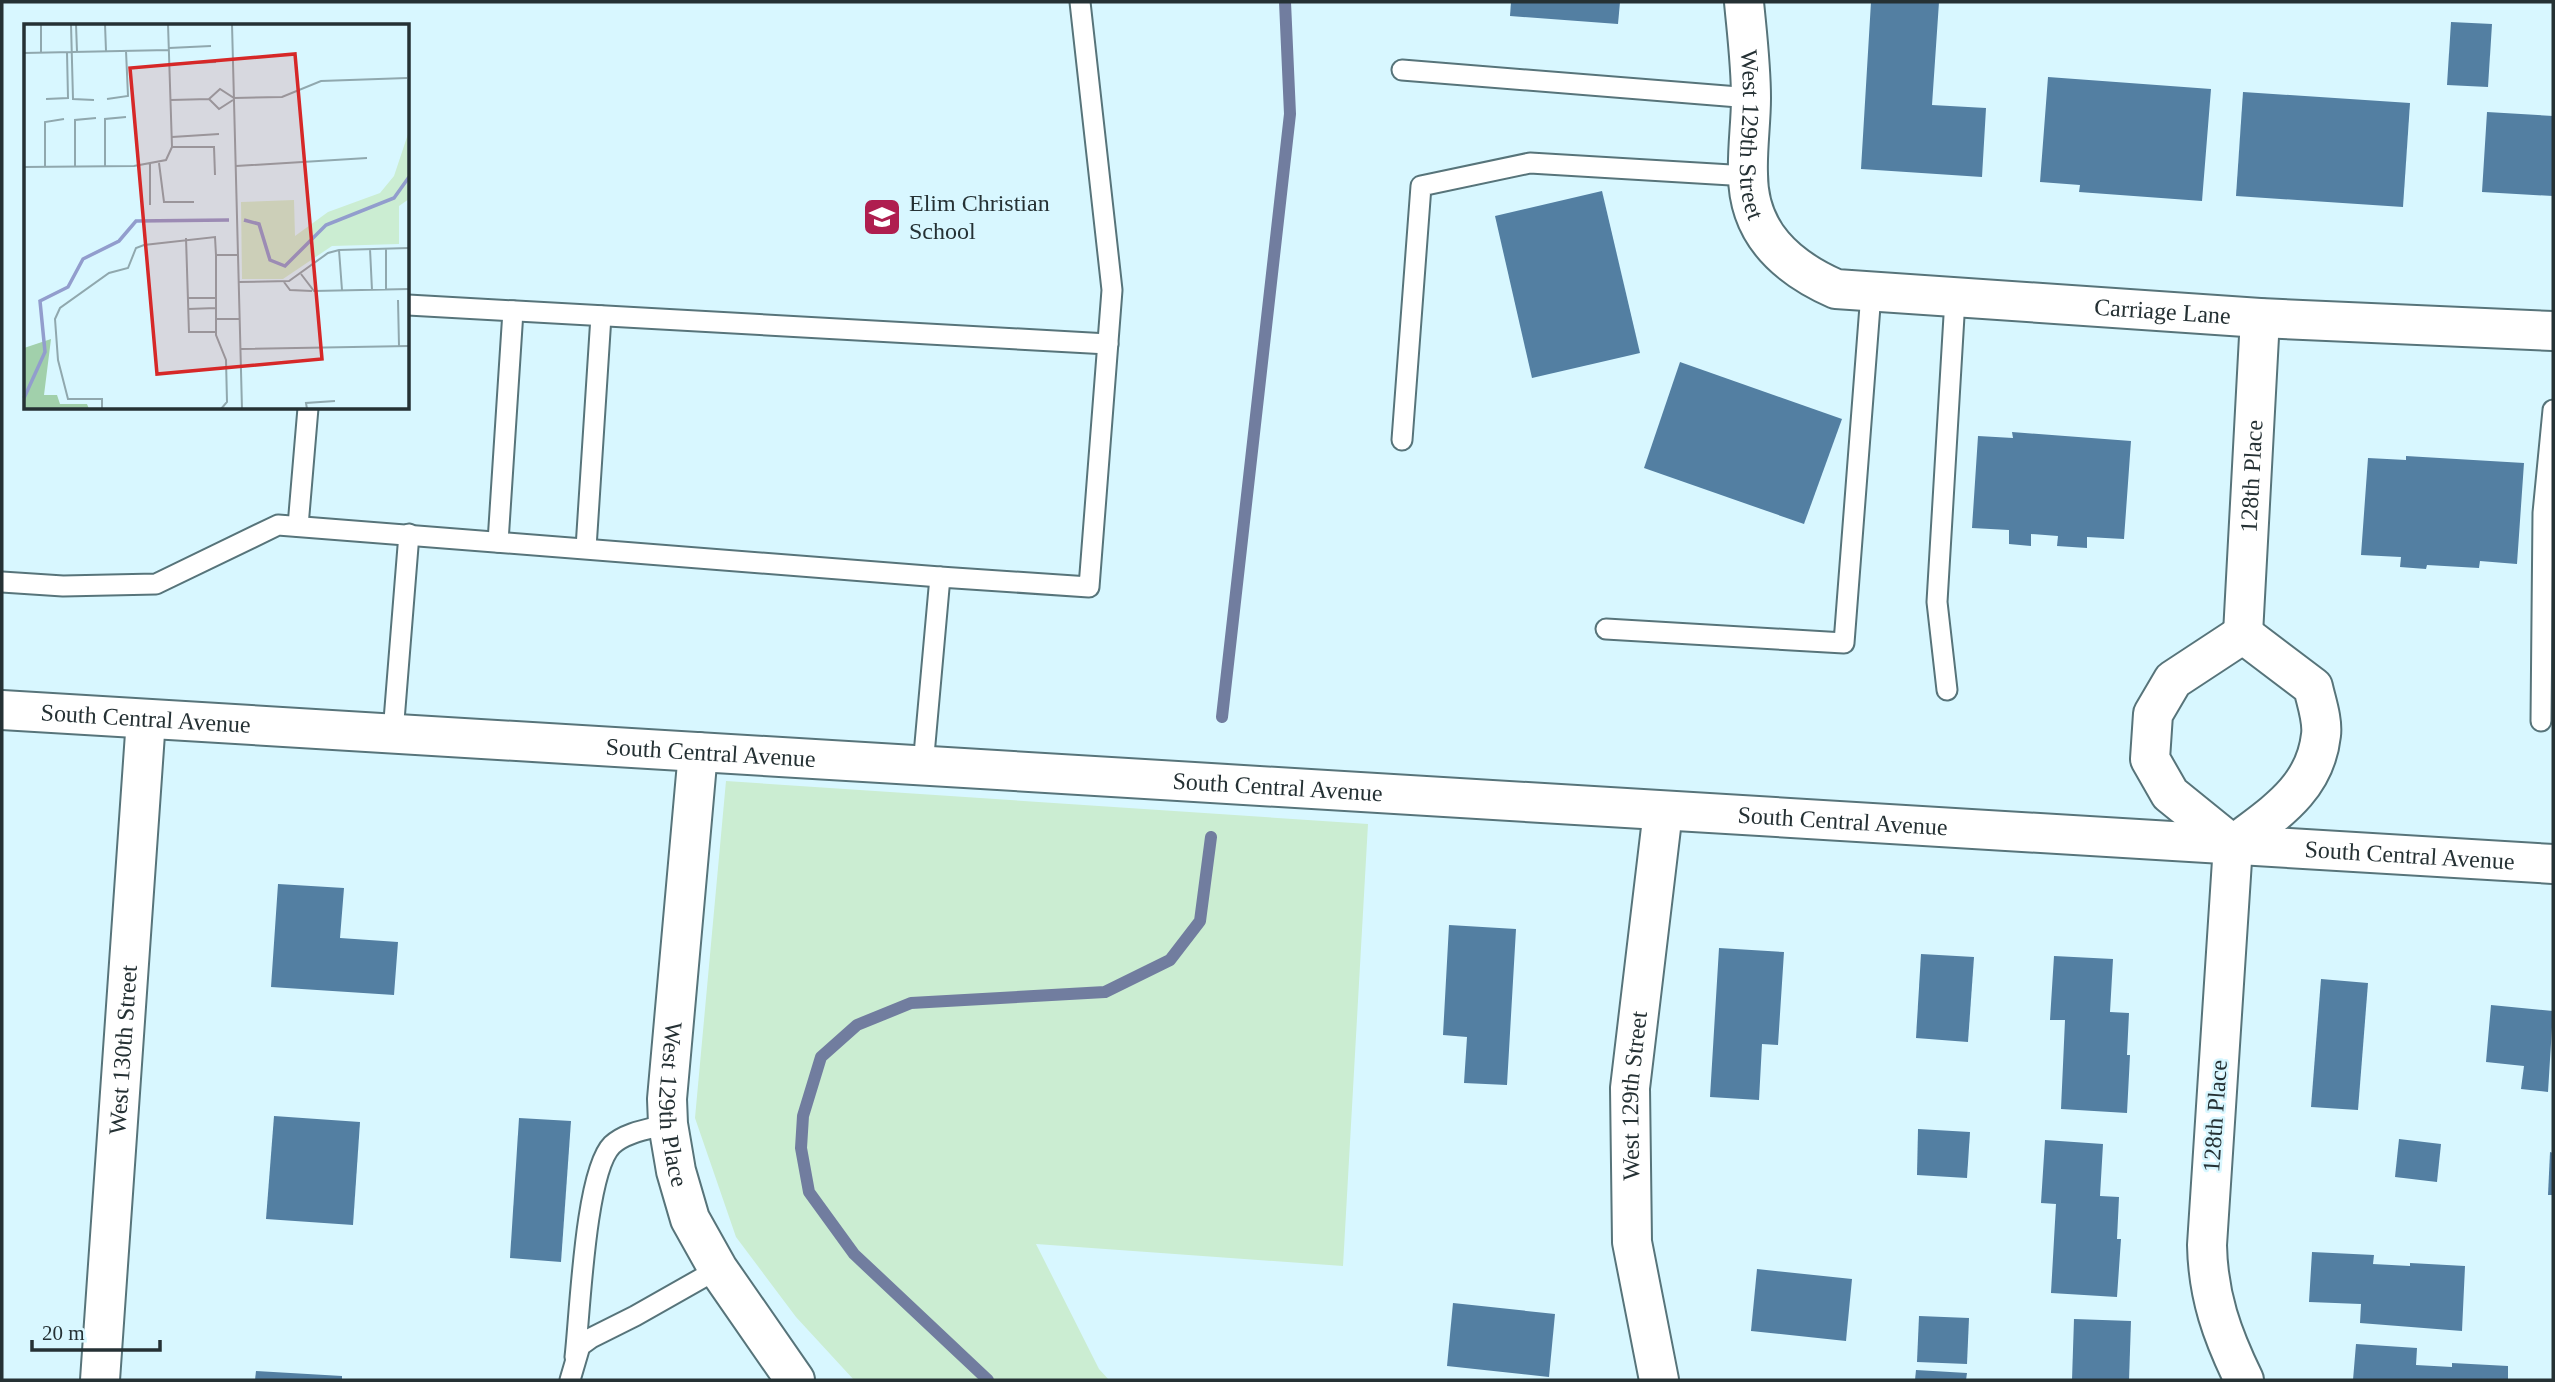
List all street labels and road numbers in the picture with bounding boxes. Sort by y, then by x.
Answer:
street label: West 129th Street [1735,49,1769,224]
street label: Carriage Lane [2093,294,2232,329]
street label: 128th Place [2235,419,2267,533]
street label: South Central Avenue [40,699,251,738]
street label: South Central Avenue [605,733,816,772]
street label: South Central Avenue [1172,768,1383,806]
street label: South Central Avenue [1737,802,1948,840]
street label: South Central Avenue [2304,836,2515,875]
street label: West 130th Street [104,964,142,1136]
street label: West 129th Street [1617,1009,1652,1181]
street label: West 129th Place [654,1021,693,1190]
street label: 128th Place [2198,1059,2232,1173]

